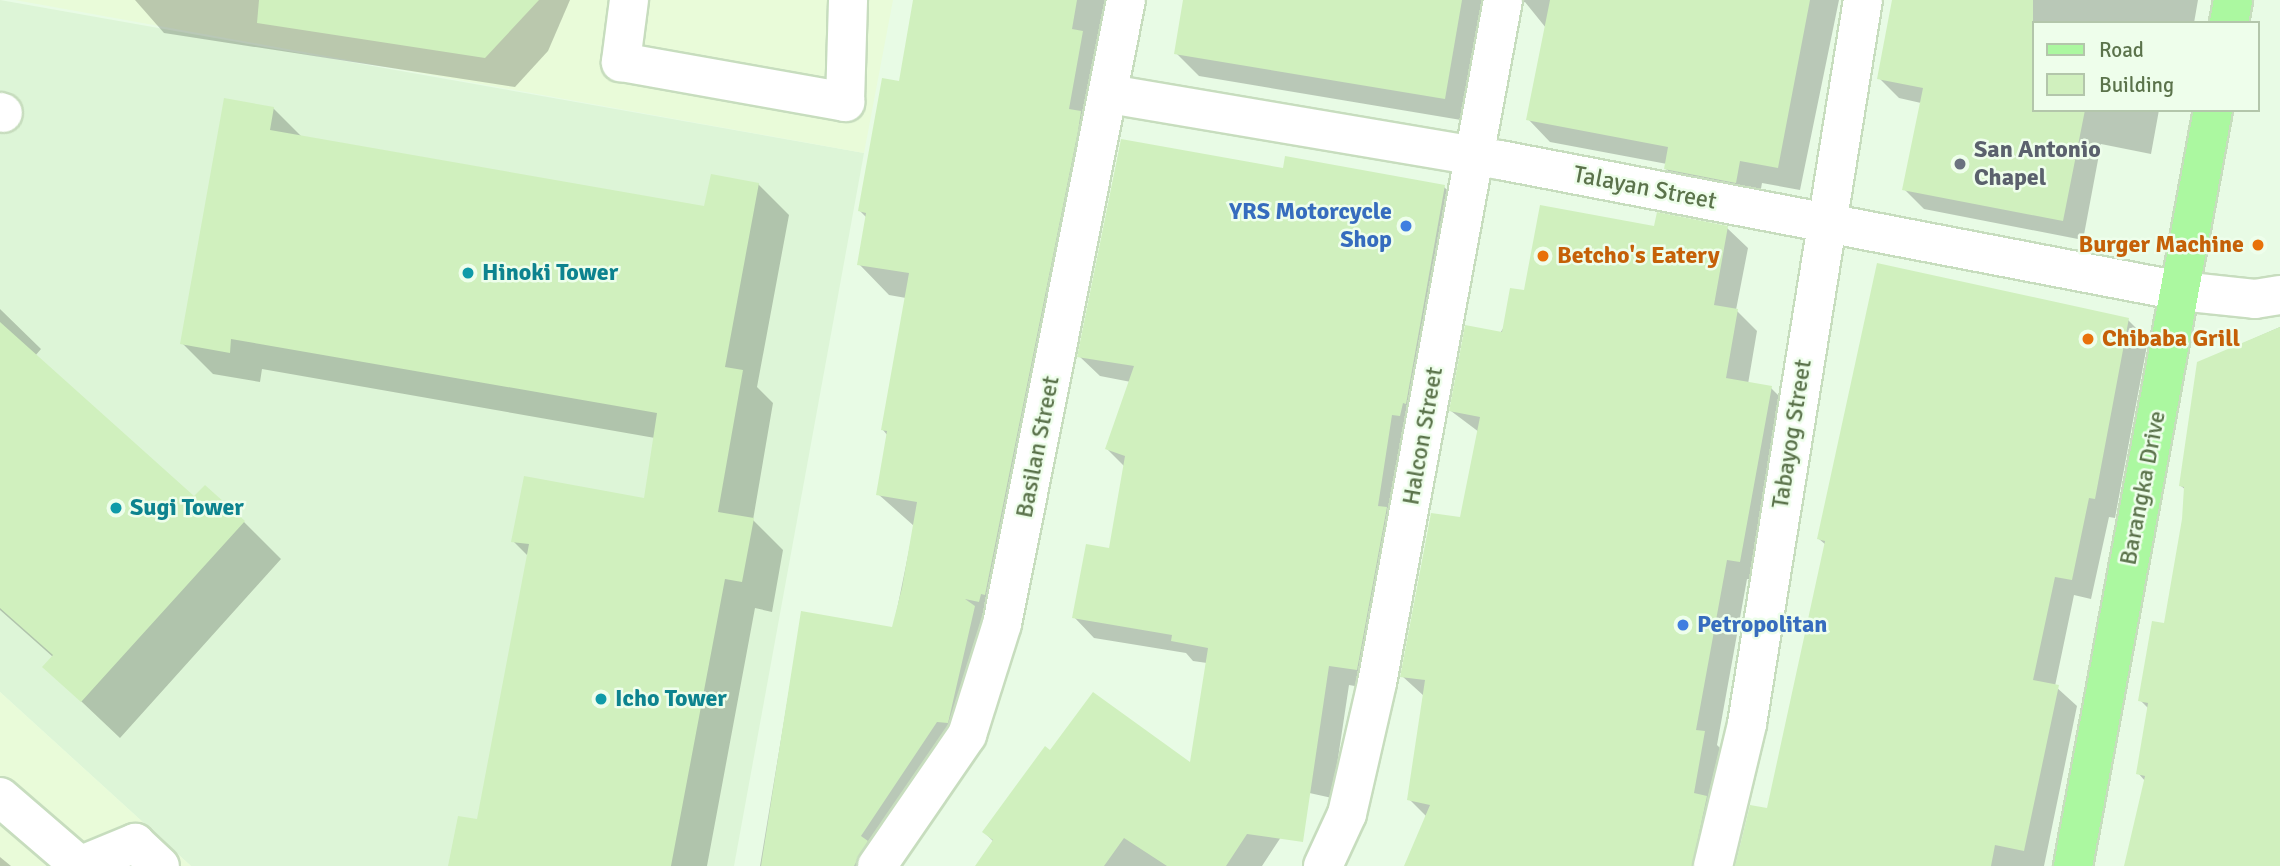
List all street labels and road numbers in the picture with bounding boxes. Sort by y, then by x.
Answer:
street label: Talayan Street [1571,160,1719,216]
street label: Tabayog Street [1766,357,1818,511]
street label: Halcon Street [1397,365,1449,507]
street label: Basilan Street [1010,374,1066,520]
street label: Barangka Drive [2114,408,2172,568]

